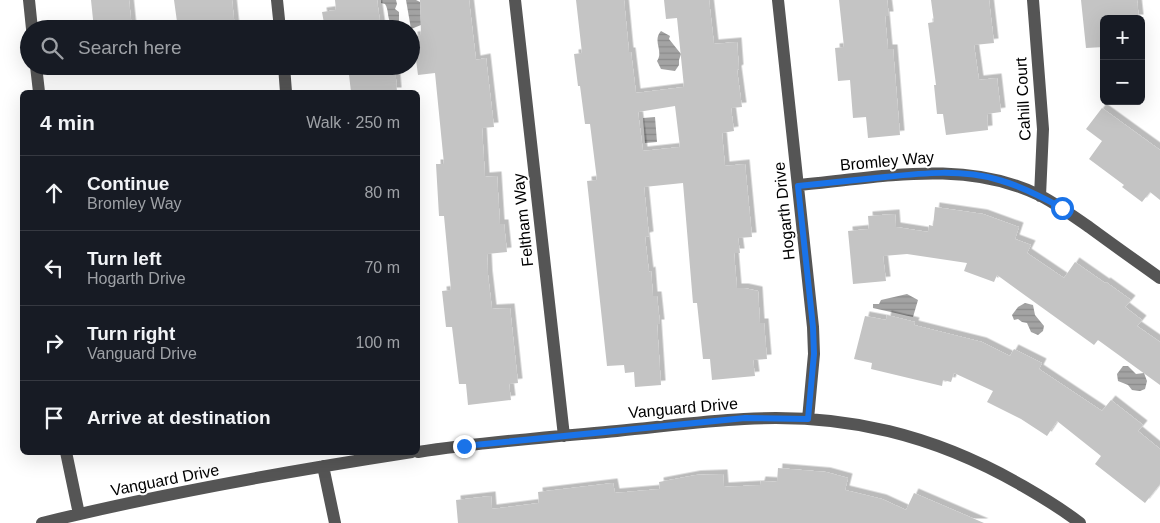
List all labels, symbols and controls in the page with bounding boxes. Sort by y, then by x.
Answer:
map controls [1100,15,1145,105]
button: + [1100,15,1145,60]
search box [20,20,420,75]
icon: search [38,34,66,62]
text: Search here [78,37,182,58]
street label: Cahill Court [1012,56,1034,141]
button: − [1100,60,1145,105]
text: 4 min [40,111,95,134]
text: Walk · 250 m [306,114,400,131]
street label: Bromley Way [839,148,935,174]
street label: Hogarth Drive [770,161,798,261]
text: Continue [87,173,169,194]
street label: Feltham Way [510,173,536,267]
icon: ahead [40,179,68,207]
text: 80 m [364,184,400,201]
text: Bromley Way [87,195,182,212]
route start [1051,197,1074,220]
text: Turn left [87,248,162,269]
icon: left [40,254,68,282]
text: 70 m [364,259,400,276]
text: Hogarth Drive [87,270,186,287]
text: Turn right [87,323,175,344]
icon: right [40,329,68,357]
text: 100 m [356,334,400,351]
text: Vanguard Drive [87,345,197,362]
street label: Vanguard Drive [627,395,739,421]
icon: arrive [40,404,68,432]
text: Arrive at destination [87,407,271,428]
route end [453,435,476,458]
street label: Vanguard Drive [109,461,221,499]

